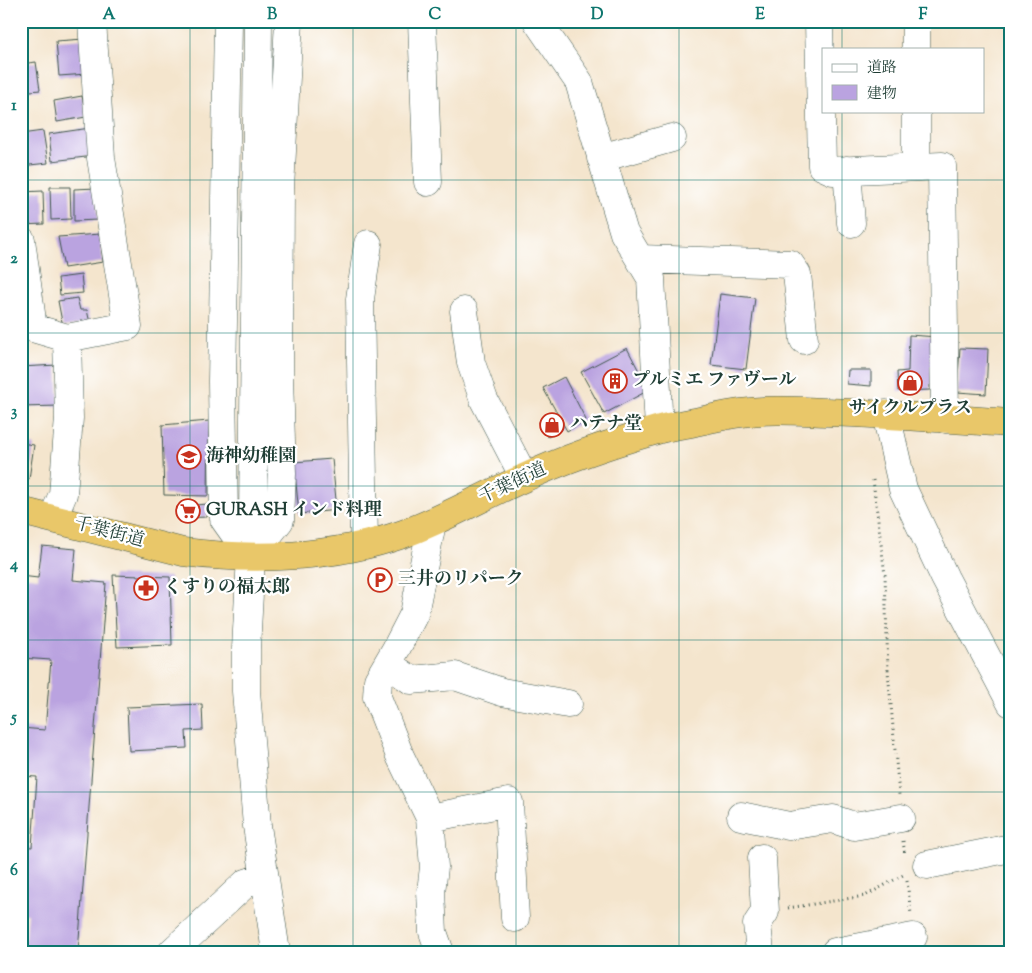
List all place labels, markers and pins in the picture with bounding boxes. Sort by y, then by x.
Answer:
building icon: プルミエ ファヴール [602,368,628,394]
place label: プルミエ ファヴール [632,368,796,394]
shop icon: サイクルプラス [897,370,923,396]
place label: サイクルプラス [848,396,972,422]
shop icon: ハテナ堂 [539,412,565,438]
place label: ハテナ堂 [570,412,642,438]
school or university icon: 海神幼稚園 [176,444,202,470]
place label: 海神幼稚園 [206,444,296,470]
supermarket icon: GURASH インド料理 [175,498,201,524]
place label: GURASH インド料理 [206,498,382,524]
parking icon: 三井のリパーク [367,567,393,593]
place label: 三井のリパーク [398,567,523,593]
pharmacy icon: くすりの福太郎 [133,575,159,601]
place label: くすりの福太郎 [164,575,290,601]

